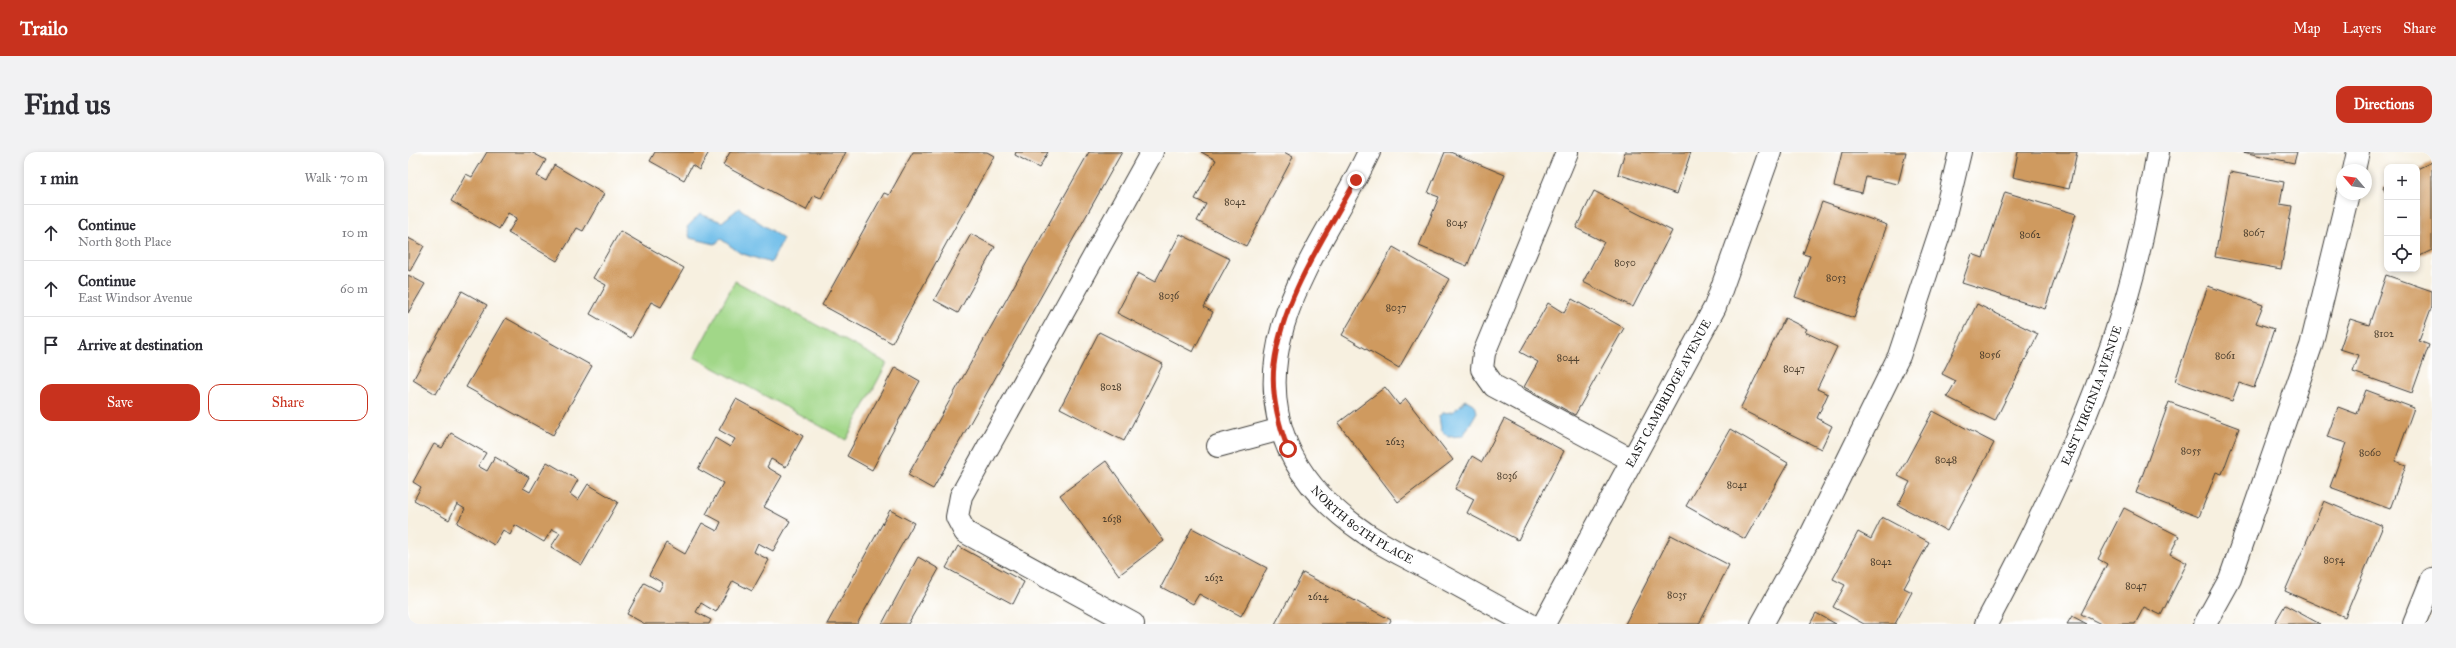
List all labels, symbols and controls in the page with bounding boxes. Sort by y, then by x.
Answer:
text: Trailo [20,17,68,40]
text: Map [2293,20,2321,37]
text: Layers [2343,20,2381,37]
text: Share [2403,20,2436,37]
button: Directions [2336,86,2432,123]
text: Find us [24,87,110,122]
north arrow [2336,164,2372,200]
map controls [2384,164,2420,272]
button: + [2384,164,2420,200]
text: 1 min [40,168,79,189]
text: Walk · 70 m [305,170,368,186]
route end [1347,171,1365,189]
house number: 8042 [1224,196,1246,208]
button: − [2384,200,2420,236]
text: Continue [78,216,136,234]
house number: 8045 [1446,217,1468,229]
icon: ahead [40,222,62,244]
text: 10 m [342,225,368,241]
house number: 8067 [2243,227,2265,239]
house number: 8062 [2019,229,2041,241]
text: North 80th Place [78,234,171,250]
button: locate [2384,236,2420,272]
house number: 8050 [1614,257,1636,269]
text: Continue [78,272,136,290]
house number: 8053 [1826,272,1846,284]
icon: ahead [40,278,62,300]
text: 60 m [340,281,368,297]
text: East Windsor Avenue [78,290,192,306]
house number: 8036 [1159,290,1180,302]
house number: 8037 [1386,302,1406,314]
street label: EAST CAMBRIDGE AVENUE [1623,316,1714,470]
street label: EAST VIRGINIA AVENUE [2058,324,2125,467]
house number: 8102 [2374,328,2394,340]
icon: arrive [40,334,62,356]
text: Arrive at destination [78,336,203,354]
house number: 8056 [1980,349,2001,361]
house number: 8061 [2215,350,2235,362]
house number: 8044 [1557,352,1580,364]
house number: 8047 [1783,363,1805,375]
house number: 8028 [1100,381,1122,393]
button: Save [40,384,200,421]
button: Share [208,384,368,421]
house number: 2623 [1386,436,1405,448]
route start [1279,440,1297,458]
house number: 8055 [2181,445,2202,457]
house number: 8060 [2359,447,2381,459]
house number: 8048 [1935,454,1957,466]
house number: 8036 [1497,470,1518,482]
house number: 8041 [1727,479,1747,491]
street label: NORTH 80TH PLACE [1308,483,1416,567]
house number: 2638 [1102,513,1122,525]
house number: 8054 [2323,554,2345,566]
house number: 8042 [1870,556,1892,568]
house number: 2632 [1205,572,1224,584]
house number: 8047 [2125,580,2147,592]
house number: 8035 [1667,589,1687,601]
house number: 2624 [1308,591,1329,603]

